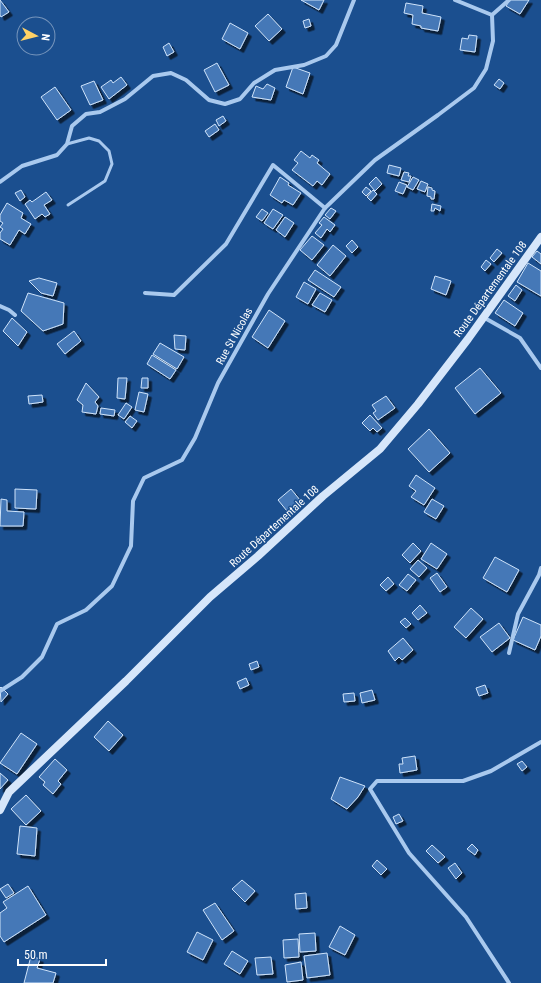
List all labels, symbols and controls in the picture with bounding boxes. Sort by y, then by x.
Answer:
north arrow [16,16,56,56]
text: N [39,33,52,42]
street label: Route Départementale 108 [451,239,530,340]
street label: Rue St Nicolas [213,306,255,367]
street label: Route Départementale 108 [227,483,322,570]
scale bar [18,941,106,967]
text: 50 m [24,948,48,962]

